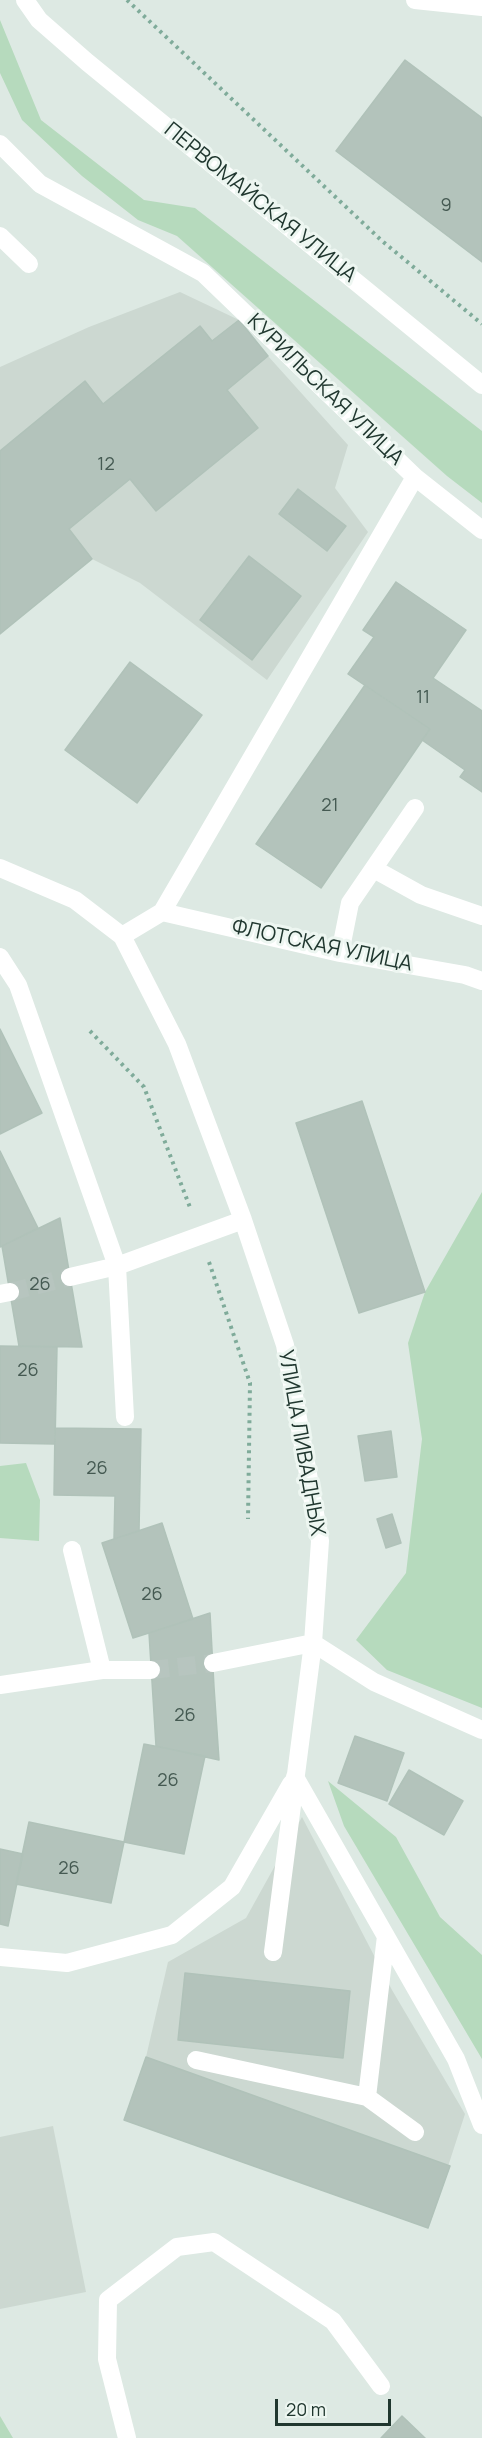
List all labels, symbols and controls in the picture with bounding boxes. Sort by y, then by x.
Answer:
street label: ПЕРВОМАЙСКАЯ УЛИЦА [159,118,361,288]
house number: 9 [440,195,452,217]
street label: КУРИЛЬСКАЯ УЛИЦА [242,309,408,471]
house number: 12 [97,454,115,476]
house number: 11 [416,687,430,709]
house number: 21 [321,795,339,817]
street label: ФЛОТСКАЯ УЛИЦА [230,915,414,977]
house number: 26 [29,1274,51,1296]
street label: УЛИЦА ЛИВАДНЫХ [272,1348,330,1538]
house number: 26 [17,1360,39,1382]
house number: 26 [86,1458,108,1480]
house number: 26 [141,1584,163,1606]
house number: 26 [174,1705,196,1727]
house number: 26 [157,1770,179,1792]
house number: 26 [58,1858,80,1880]
scale bar [278,2387,394,2425]
text: 20 m [286,2397,326,2421]

